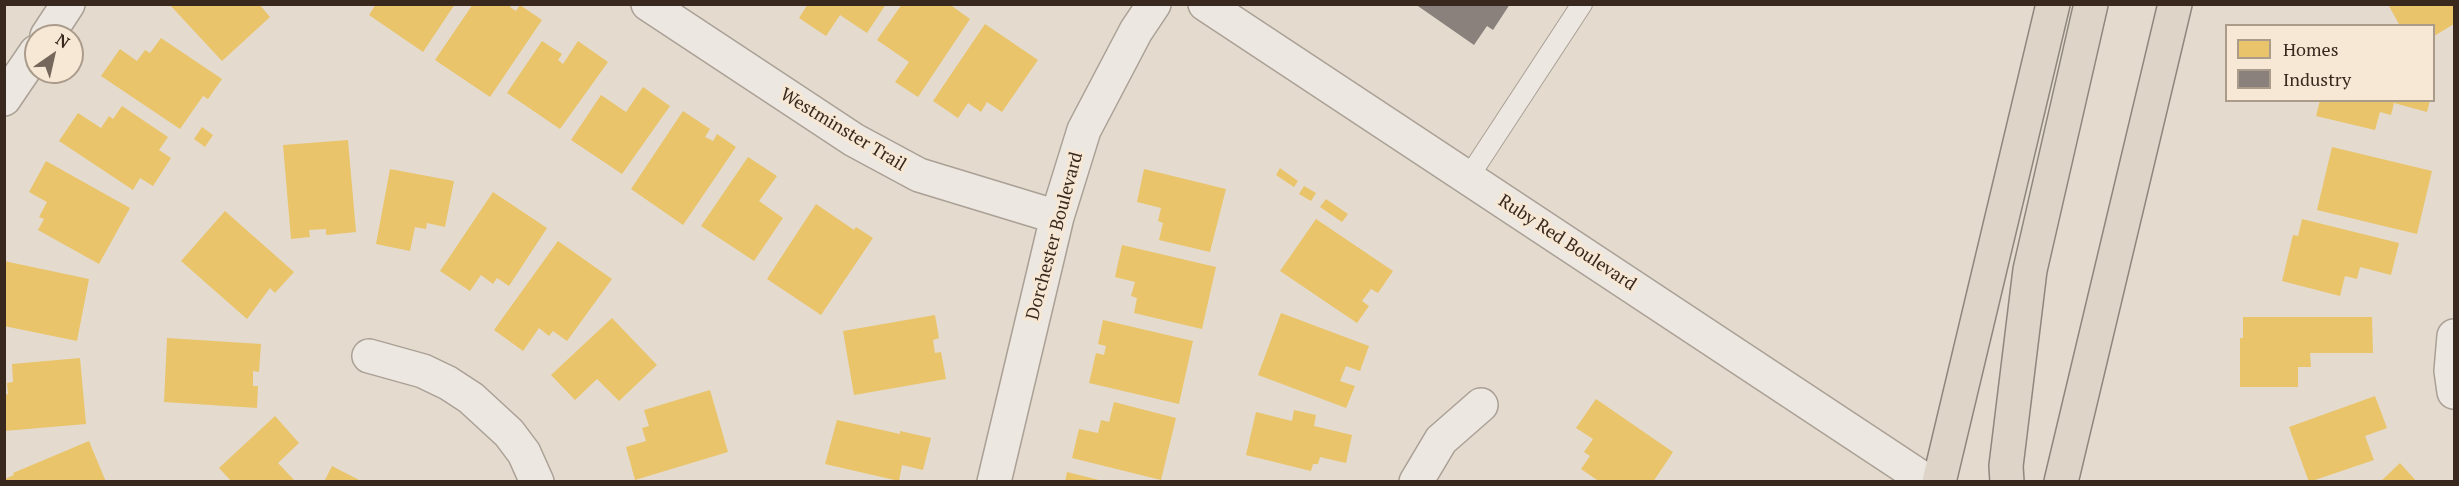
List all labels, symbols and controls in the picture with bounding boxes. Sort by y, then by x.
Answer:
north arrow [24,24,84,84]
legend [2225,24,2435,102]
text: N [52,28,74,53]
text: Homes [2283,37,2338,61]
text: Industry [2283,67,2351,91]
street label: Westminster Trail [776,84,910,176]
street label: Dorchester Boulevard [1022,150,1088,322]
street label: Ruby Red Boulevard [1494,190,1640,296]

